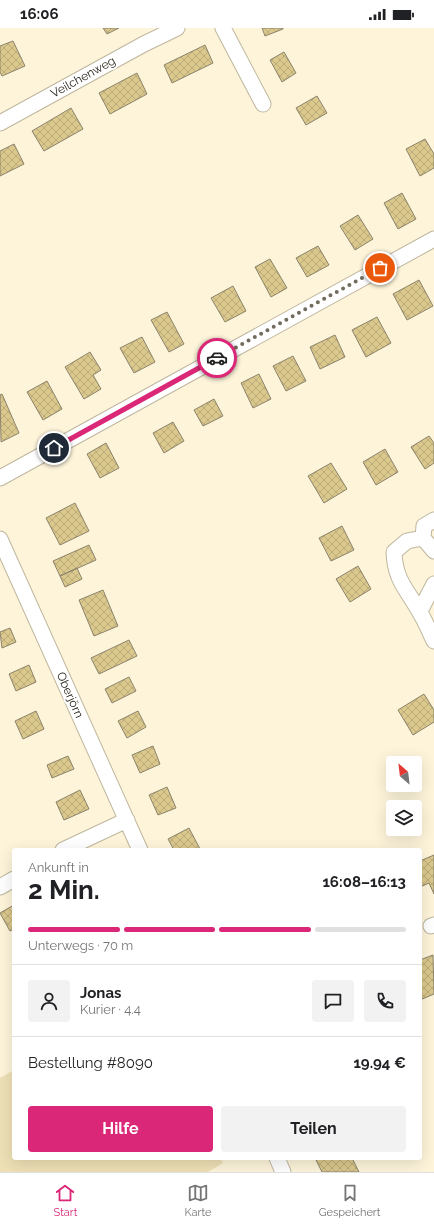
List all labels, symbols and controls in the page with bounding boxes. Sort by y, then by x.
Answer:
text: 16:06 [20,5,59,23]
street label: Veilchenweg [48,53,118,101]
pin [363,251,397,285]
icon: bag [369,257,391,279]
courier [197,338,237,378]
icon: car [206,347,228,369]
pin [37,431,71,465]
icon: home [43,437,65,459]
street label: Oberjörn [54,670,86,720]
north arrow [386,756,422,792]
map controls [386,756,422,836]
button: layers [386,800,422,836]
text: Ankunft in [28,860,89,875]
text: 16:08–16:13 [322,873,406,891]
text: 2 Min. [28,875,100,905]
text: Unterwegs · 70 m [28,938,133,953]
button: person [28,980,70,1022]
button: chat [312,980,354,1022]
button: phone [364,980,406,1022]
text: Jonas [80,984,121,1002]
text: Kurier · 4.4 [80,1002,141,1017]
text: Bestellung #8090 [28,1054,153,1072]
text: 19.94 € [353,1054,406,1072]
button: Hilfe [28,1106,213,1152]
button: Teilen [221,1106,406,1152]
tab: Start [54,1182,77,1219]
tab: Karte [185,1182,212,1219]
tab: Gespeichert [319,1182,380,1219]

